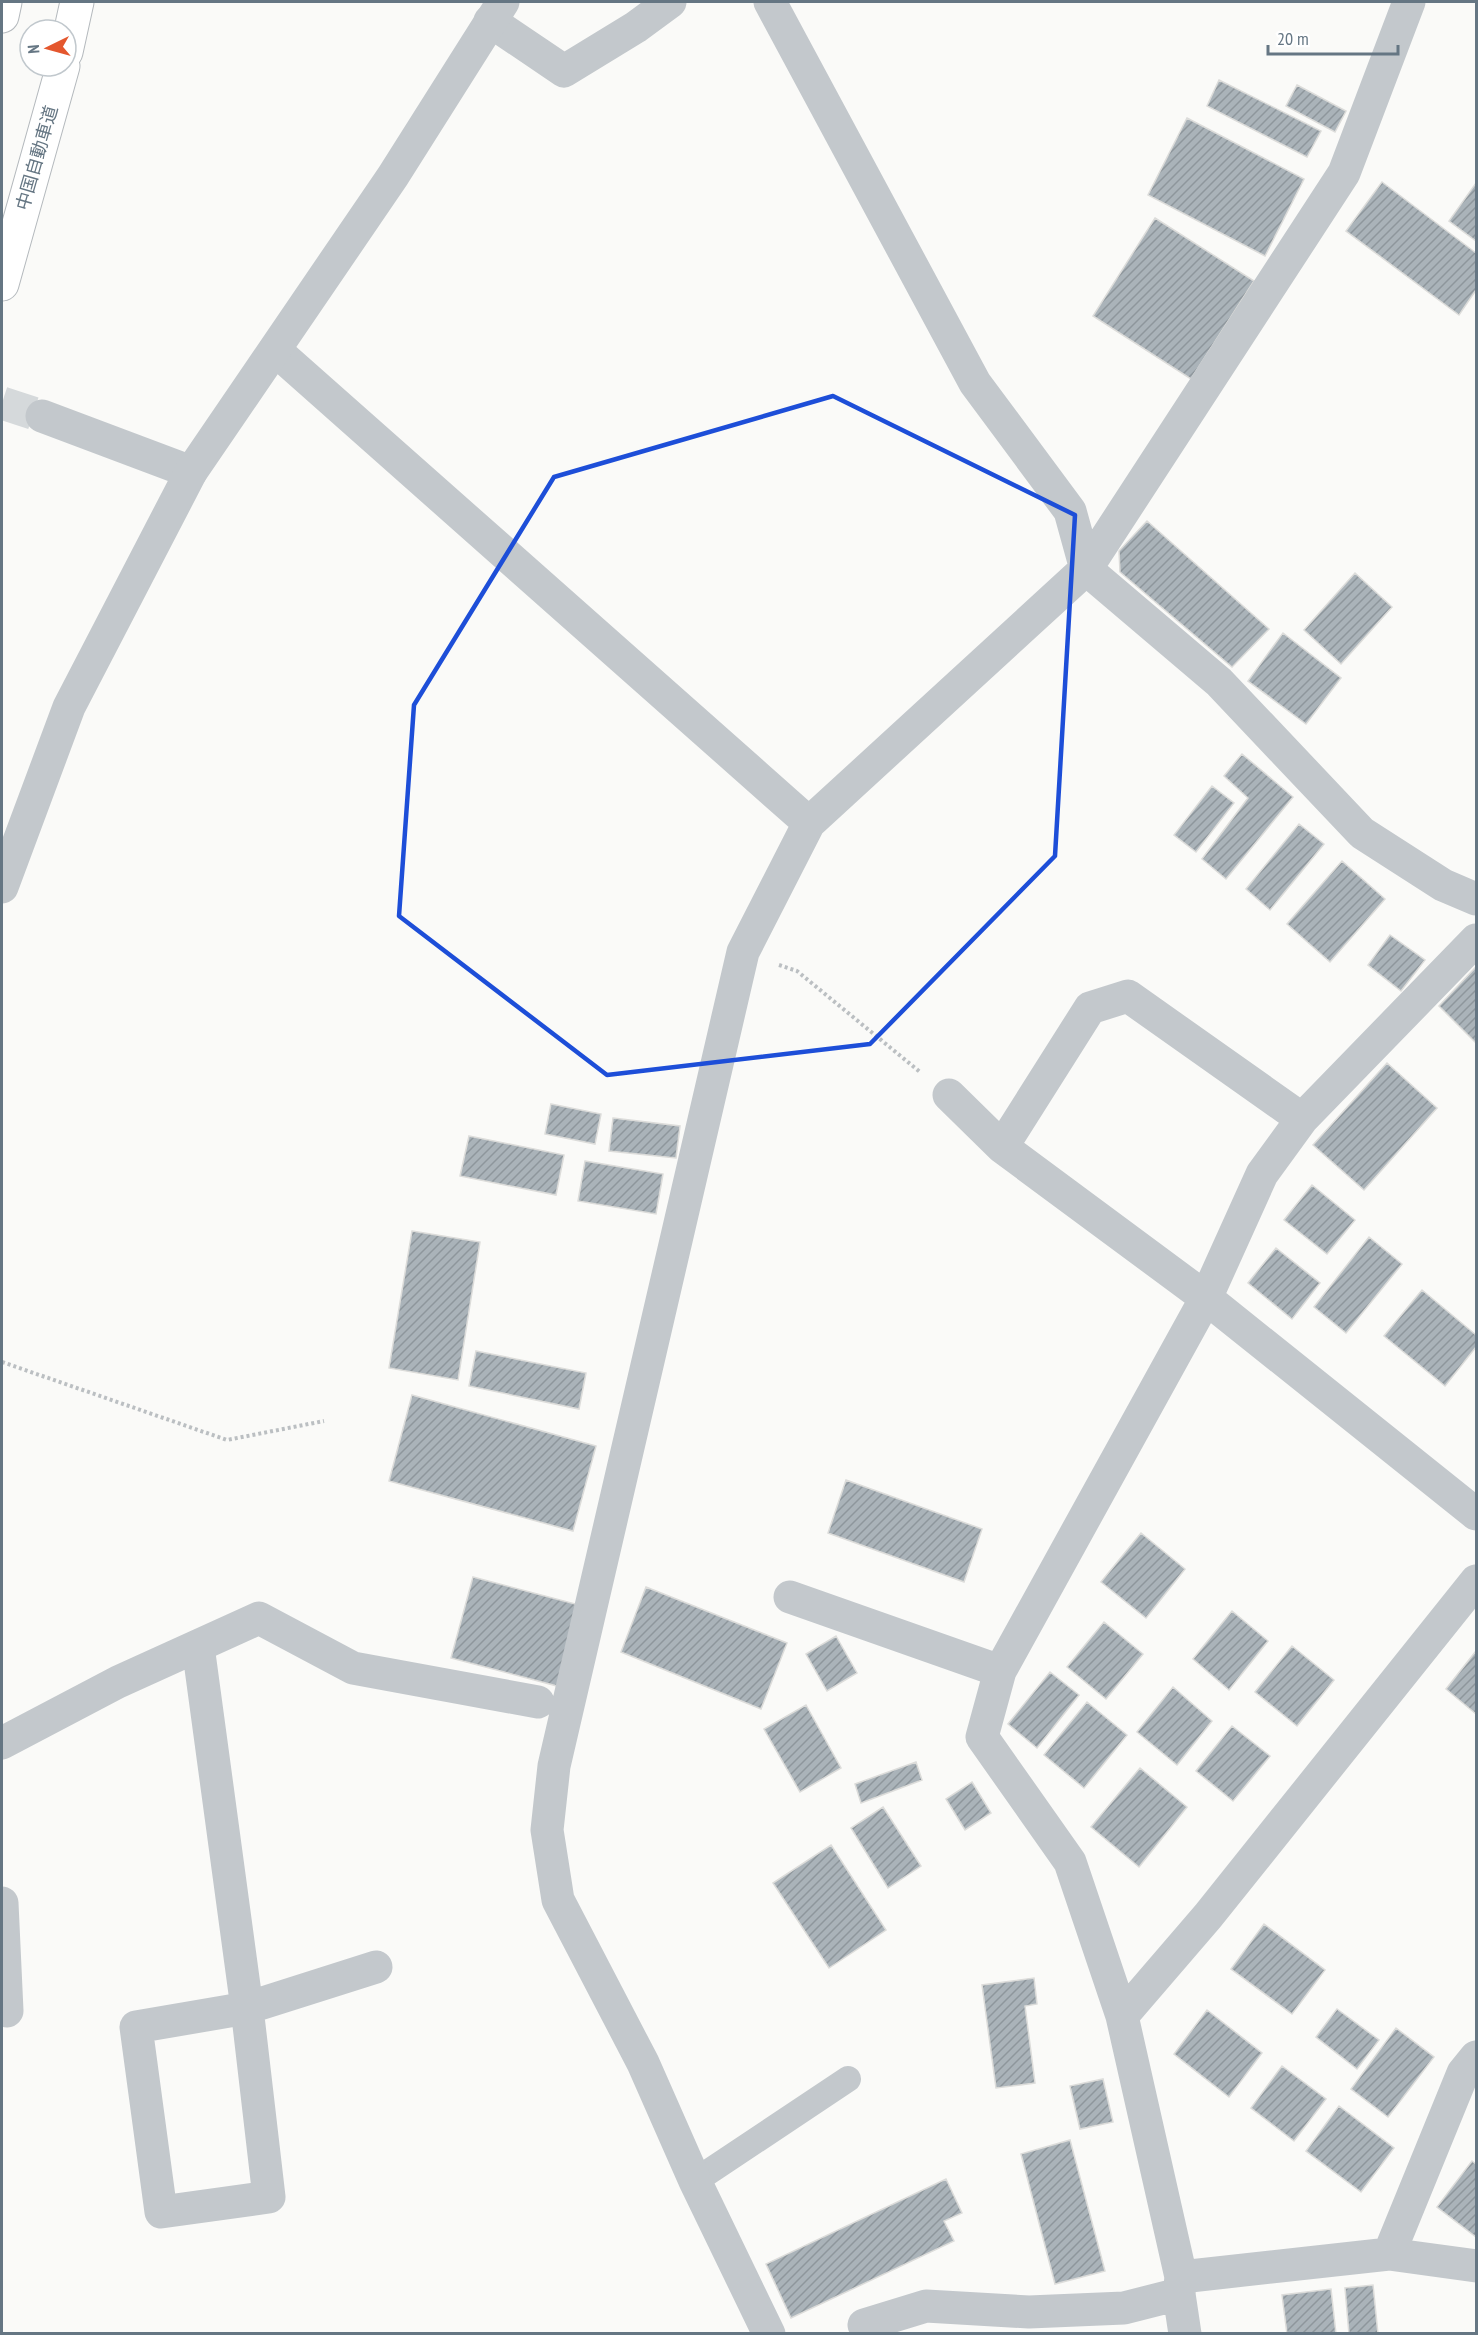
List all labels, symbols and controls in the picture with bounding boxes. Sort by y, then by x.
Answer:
north arrow [18,18,78,78]
scale bar [1268,18,1398,56]
text: 20 m [1277,27,1309,50]
text: N [23,44,43,54]
street label: 中国自動車道 [11,103,62,213]

